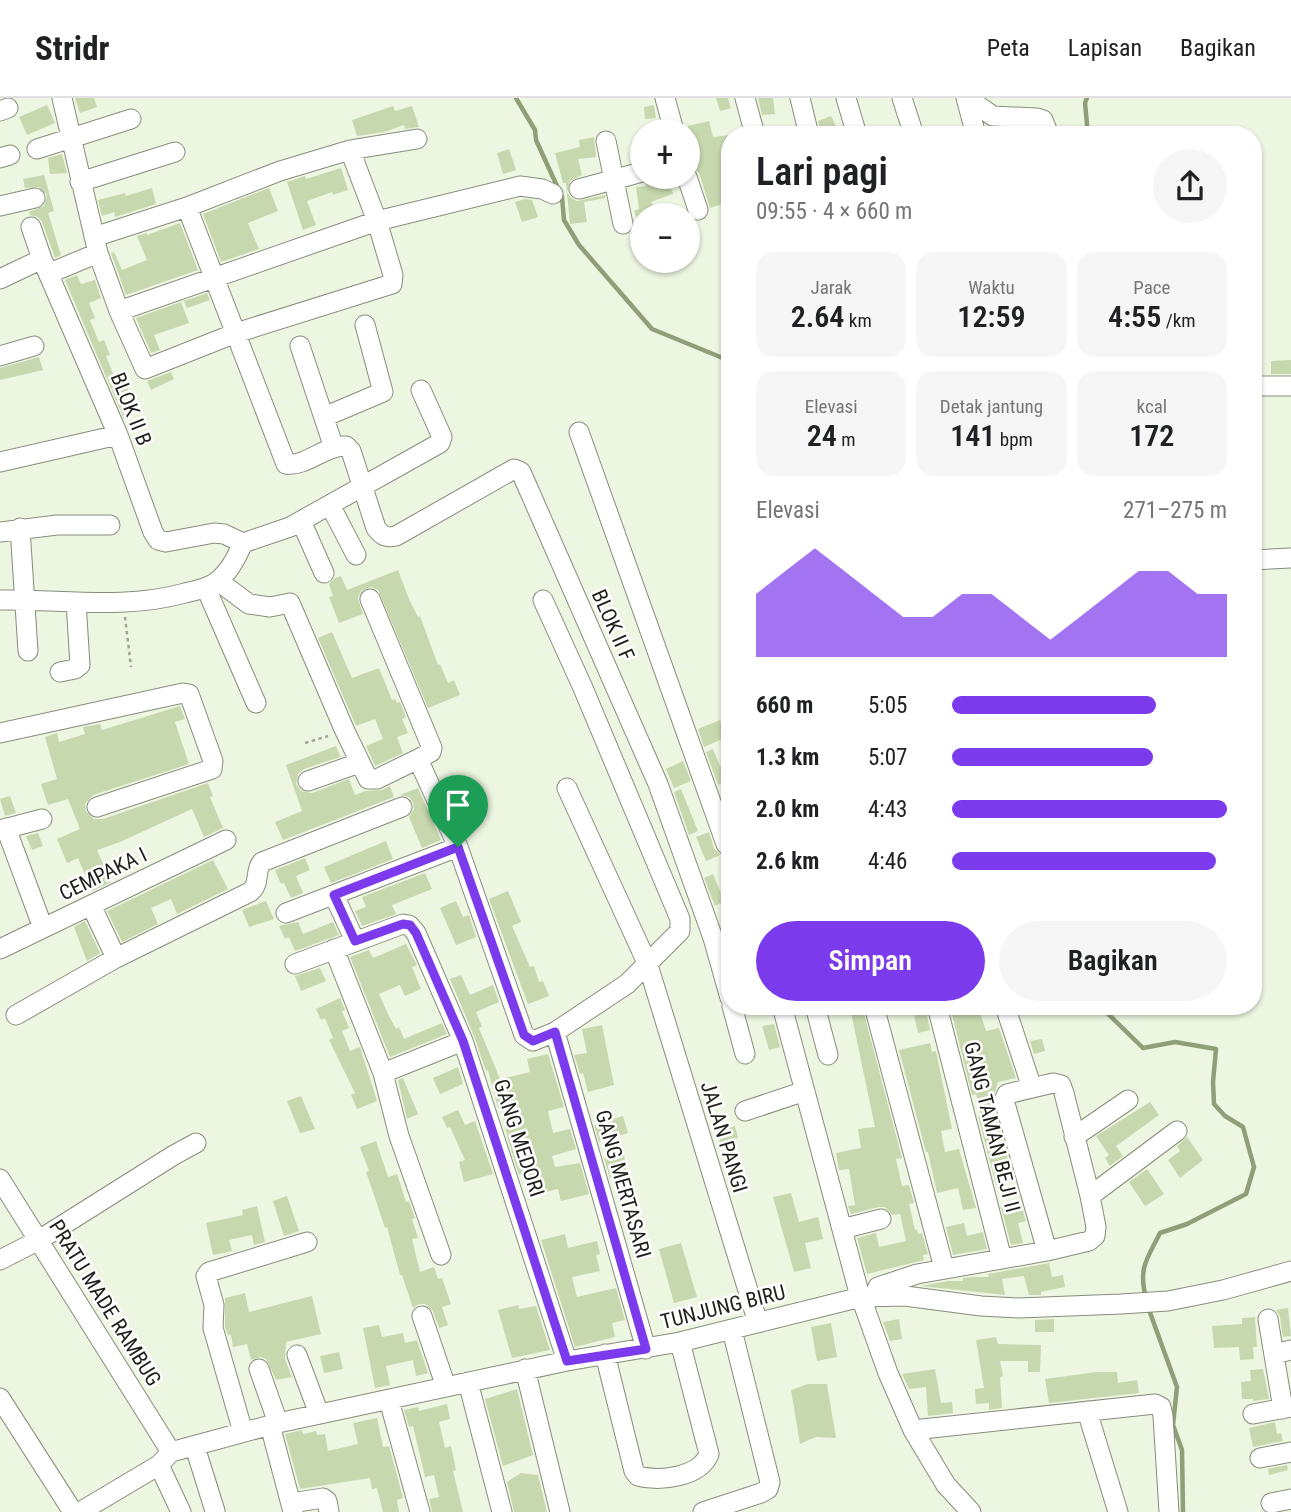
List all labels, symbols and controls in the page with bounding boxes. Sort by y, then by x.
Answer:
text: Stridr [35,29,109,68]
text: Peta [987,34,1030,62]
text: Lapisan [1068,34,1142,62]
text: Bagikan [1180,34,1256,62]
map controls [630,119,700,273]
button: + [630,119,700,189]
button: share [1153,149,1227,223]
text: Lari pagi [756,150,888,194]
text: 09:55 · 4 × 660 m [756,198,912,225]
button: − [630,203,700,273]
text: Jarak [810,276,852,299]
text: Waktu [968,276,1015,299]
text: Pace [1133,276,1170,299]
text: 2.64 [791,299,844,334]
text: 12:59 [957,299,1026,334]
text: 4:55 [1108,299,1161,334]
text: km [844,309,872,332]
text: /km [1161,309,1196,332]
street label: BLOK II B [106,369,156,449]
text: Elevasi [805,395,858,418]
text: Detak jantung [940,395,1043,418]
text: kcal [1137,395,1167,418]
text: 24 [807,418,837,453]
text: 141 [950,418,995,453]
text: 172 [1129,418,1174,453]
text: m [837,428,856,451]
text: bpm [995,428,1033,451]
text: Elevasi [756,497,820,524]
text: 271–275 m [1123,497,1227,524]
street label: BLOK II F [587,586,639,664]
text: 660 m [756,692,813,719]
text: 5:05 [868,692,907,719]
text: 1.3 km [756,744,819,771]
text: 5:07 [868,744,907,771]
pin [428,775,488,847]
icon: arrive [439,786,477,824]
text: 2.0 km [756,796,819,823]
text: 4:43 [868,796,907,823]
street label: CEMPAKA I [55,843,151,905]
text: 2.6 km [756,848,819,875]
text: 4:46 [868,848,907,875]
button: Simpan [756,921,985,1001]
button: Bagikan [999,921,1227,1001]
street label: GANG TAMAN BEJI II [959,1039,1025,1215]
street label: GANG MEDORI [489,1076,549,1200]
street label: JALAN PANGI [696,1078,752,1196]
street label: GANG MERTASARI [590,1107,656,1261]
street label: PRATU MADE RAMBUG [44,1216,166,1390]
street label: TUNJUNG BIRU [658,1280,788,1334]

